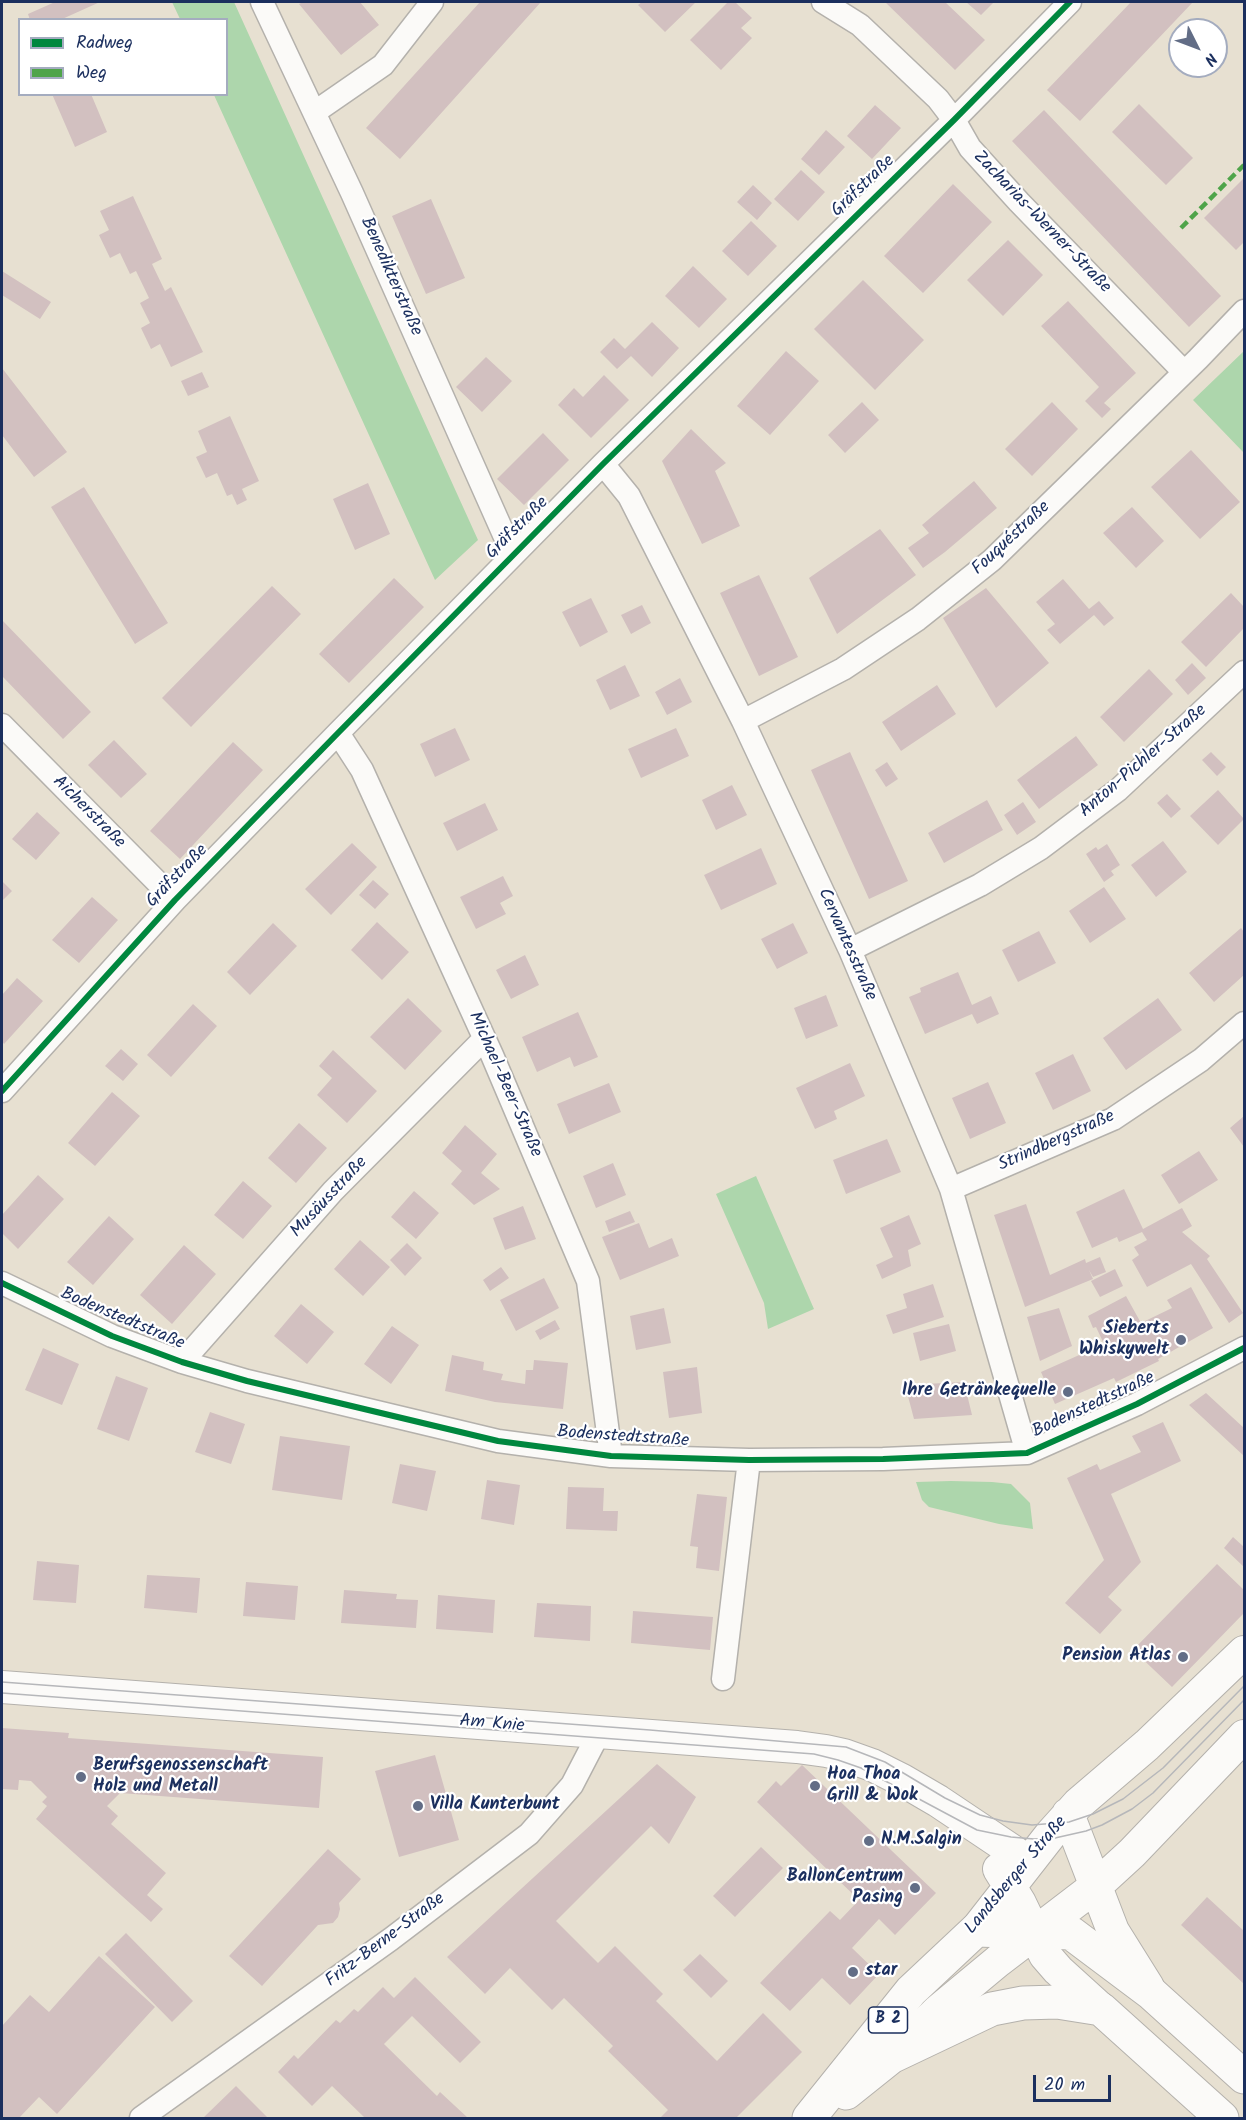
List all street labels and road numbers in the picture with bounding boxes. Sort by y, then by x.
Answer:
street label: Zacharias-Werner-Straße [967,147,1115,299]
street label: Gräfstraße [828,151,900,223]
street label: Benedikterstraße [354,214,426,340]
street label: Gräfstraße [482,493,554,565]
street label: Fouquéstraße [968,497,1056,581]
street label: Anton-Pichler-Straße [1076,701,1212,823]
street label: Aicherstraße [47,772,129,854]
street label: Gräfstraße [142,841,214,913]
street label: Cervantesstraße [812,885,880,1005]
street label: Michael-Beer-Straße [462,1009,546,1161]
street label: Strindbergstraße [995,1107,1119,1177]
street label: Musäusstraße [287,1153,373,1243]
street label: Bodenstedtstraße [57,1284,187,1356]
street label: Bodenstedtstraße [1029,1368,1159,1444]
street label: Bodenstedtstraße [556,1423,690,1453]
street label: Am Knie [459,1711,525,1739]
street label: Landsberger Straße [961,1813,1073,1939]
street label: Fritz-Berne-Straße [322,1889,450,1993]
road number: B 2 [868,2007,908,2033]

